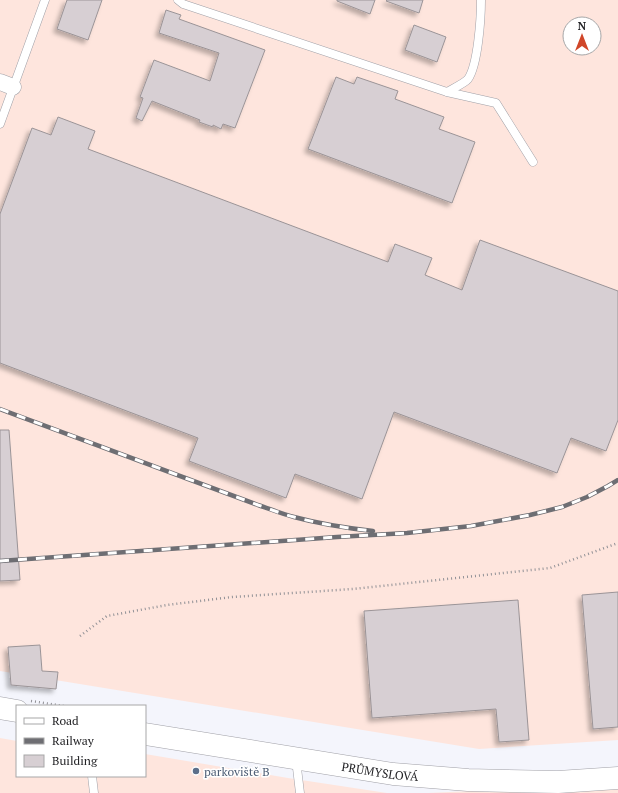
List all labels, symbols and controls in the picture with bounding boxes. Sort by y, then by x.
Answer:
north arrow [562,16,602,56]
text: N [578,19,587,33]
legend [16,705,146,777]
text: Road [52,713,79,728]
text: Railway [52,733,95,748]
text: Building [52,753,98,768]
street label: PRŮMYSLOVÁ [341,758,420,784]
place label: parkoviště B [204,764,270,779]
marker: parkoviště B [191,766,201,776]

